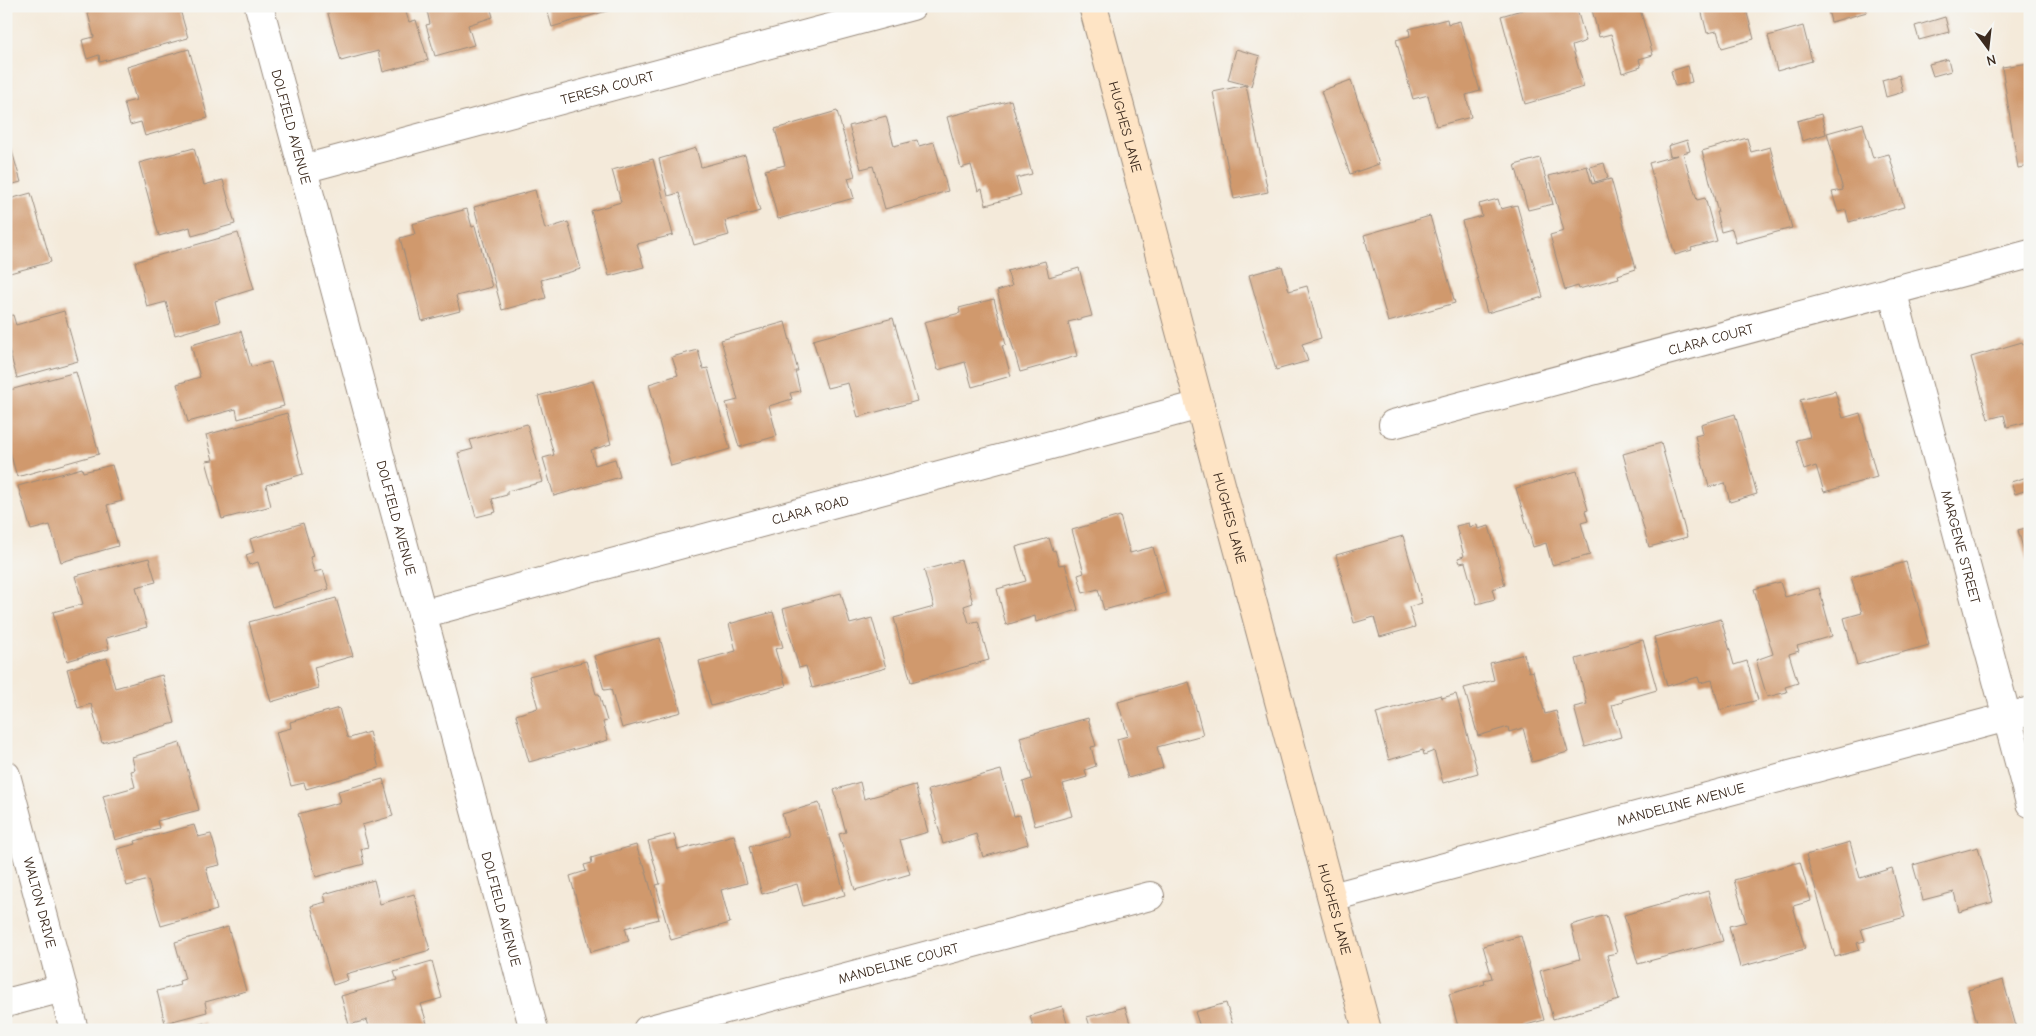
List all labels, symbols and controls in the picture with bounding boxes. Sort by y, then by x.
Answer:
north arrow [1964,22,2014,72]
text: N [1985,51,1998,69]
street label: TERESA COURT [559,67,657,109]
street label: DOLFIELD AVENUE [267,68,314,186]
street label: HUGHES LANE [1105,79,1145,174]
street label: CLARA COURT [1666,320,1756,359]
street label: DOLFIELD AVENUE [372,459,420,577]
street label: HUGHES LANE [1209,471,1250,566]
street label: MARGENE STREET [1937,488,1984,606]
street label: CLARA ROAD [770,492,851,529]
street label: MANDELINE AVENUE [1615,779,1747,830]
street label: DOLFIELD AVENUE [477,850,525,968]
street label: WALTON DRIVE [19,855,60,950]
street label: HUGHES LANE [1314,862,1355,957]
street label: MANDELINE COURT [836,939,961,988]

